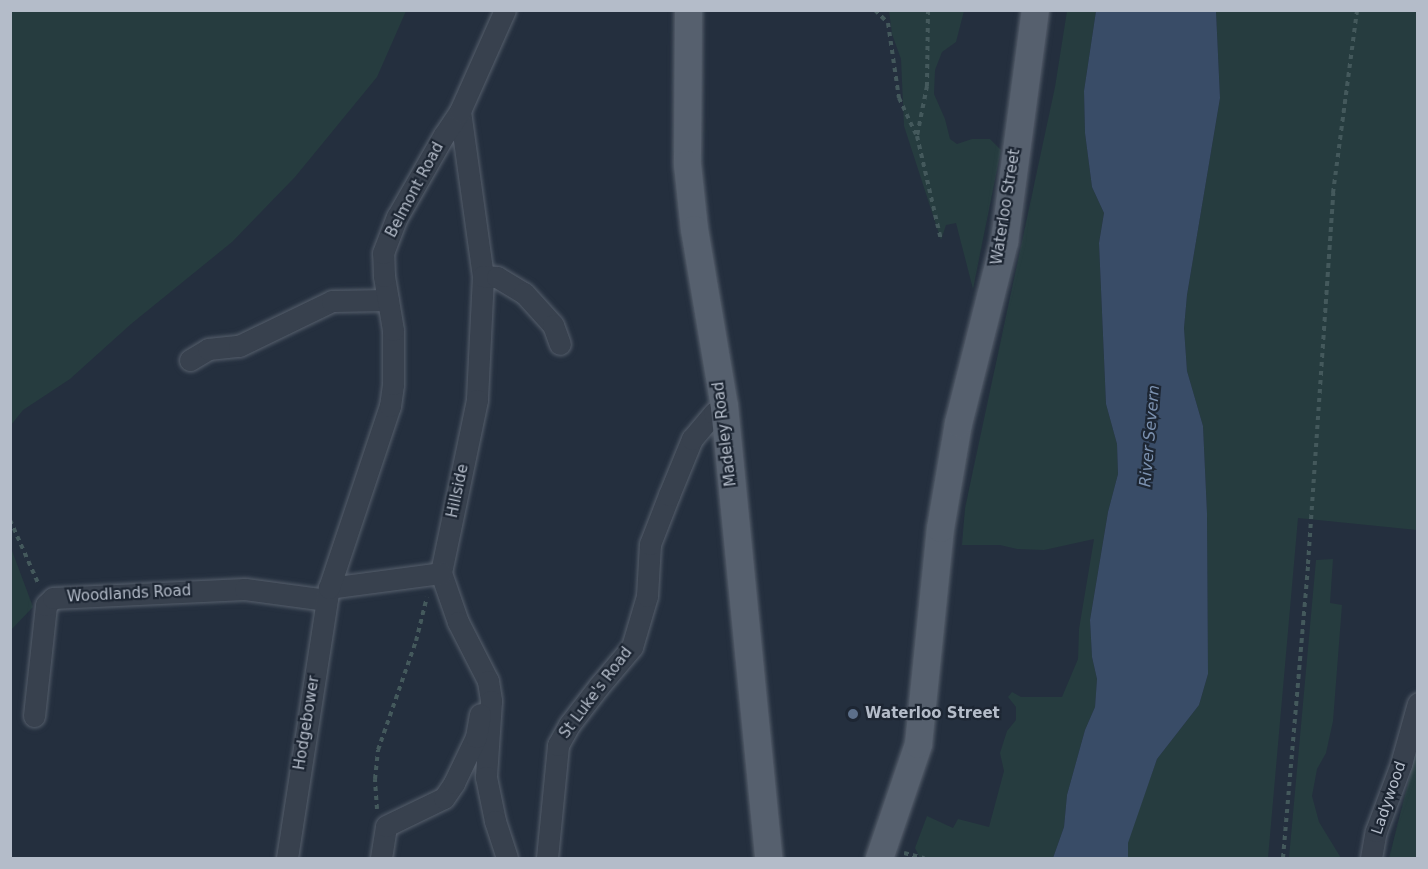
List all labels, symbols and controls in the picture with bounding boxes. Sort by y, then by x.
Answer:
street label: Belmont Road [382,139,448,241]
street label: Waterloo Street [988,148,1024,266]
street label: Madeley Road [710,381,740,487]
water label: River Severn [1136,384,1164,488]
street label: Hillside [444,462,472,520]
street label: Woodlands Road [66,582,192,606]
street label: St Luke's Road [556,644,636,742]
street label: Hodgebower [291,675,323,771]
place label: Waterloo Street [865,705,1000,723]
marker: Waterloo Street [846,707,860,721]
street label: Ladywood [1368,759,1410,837]

